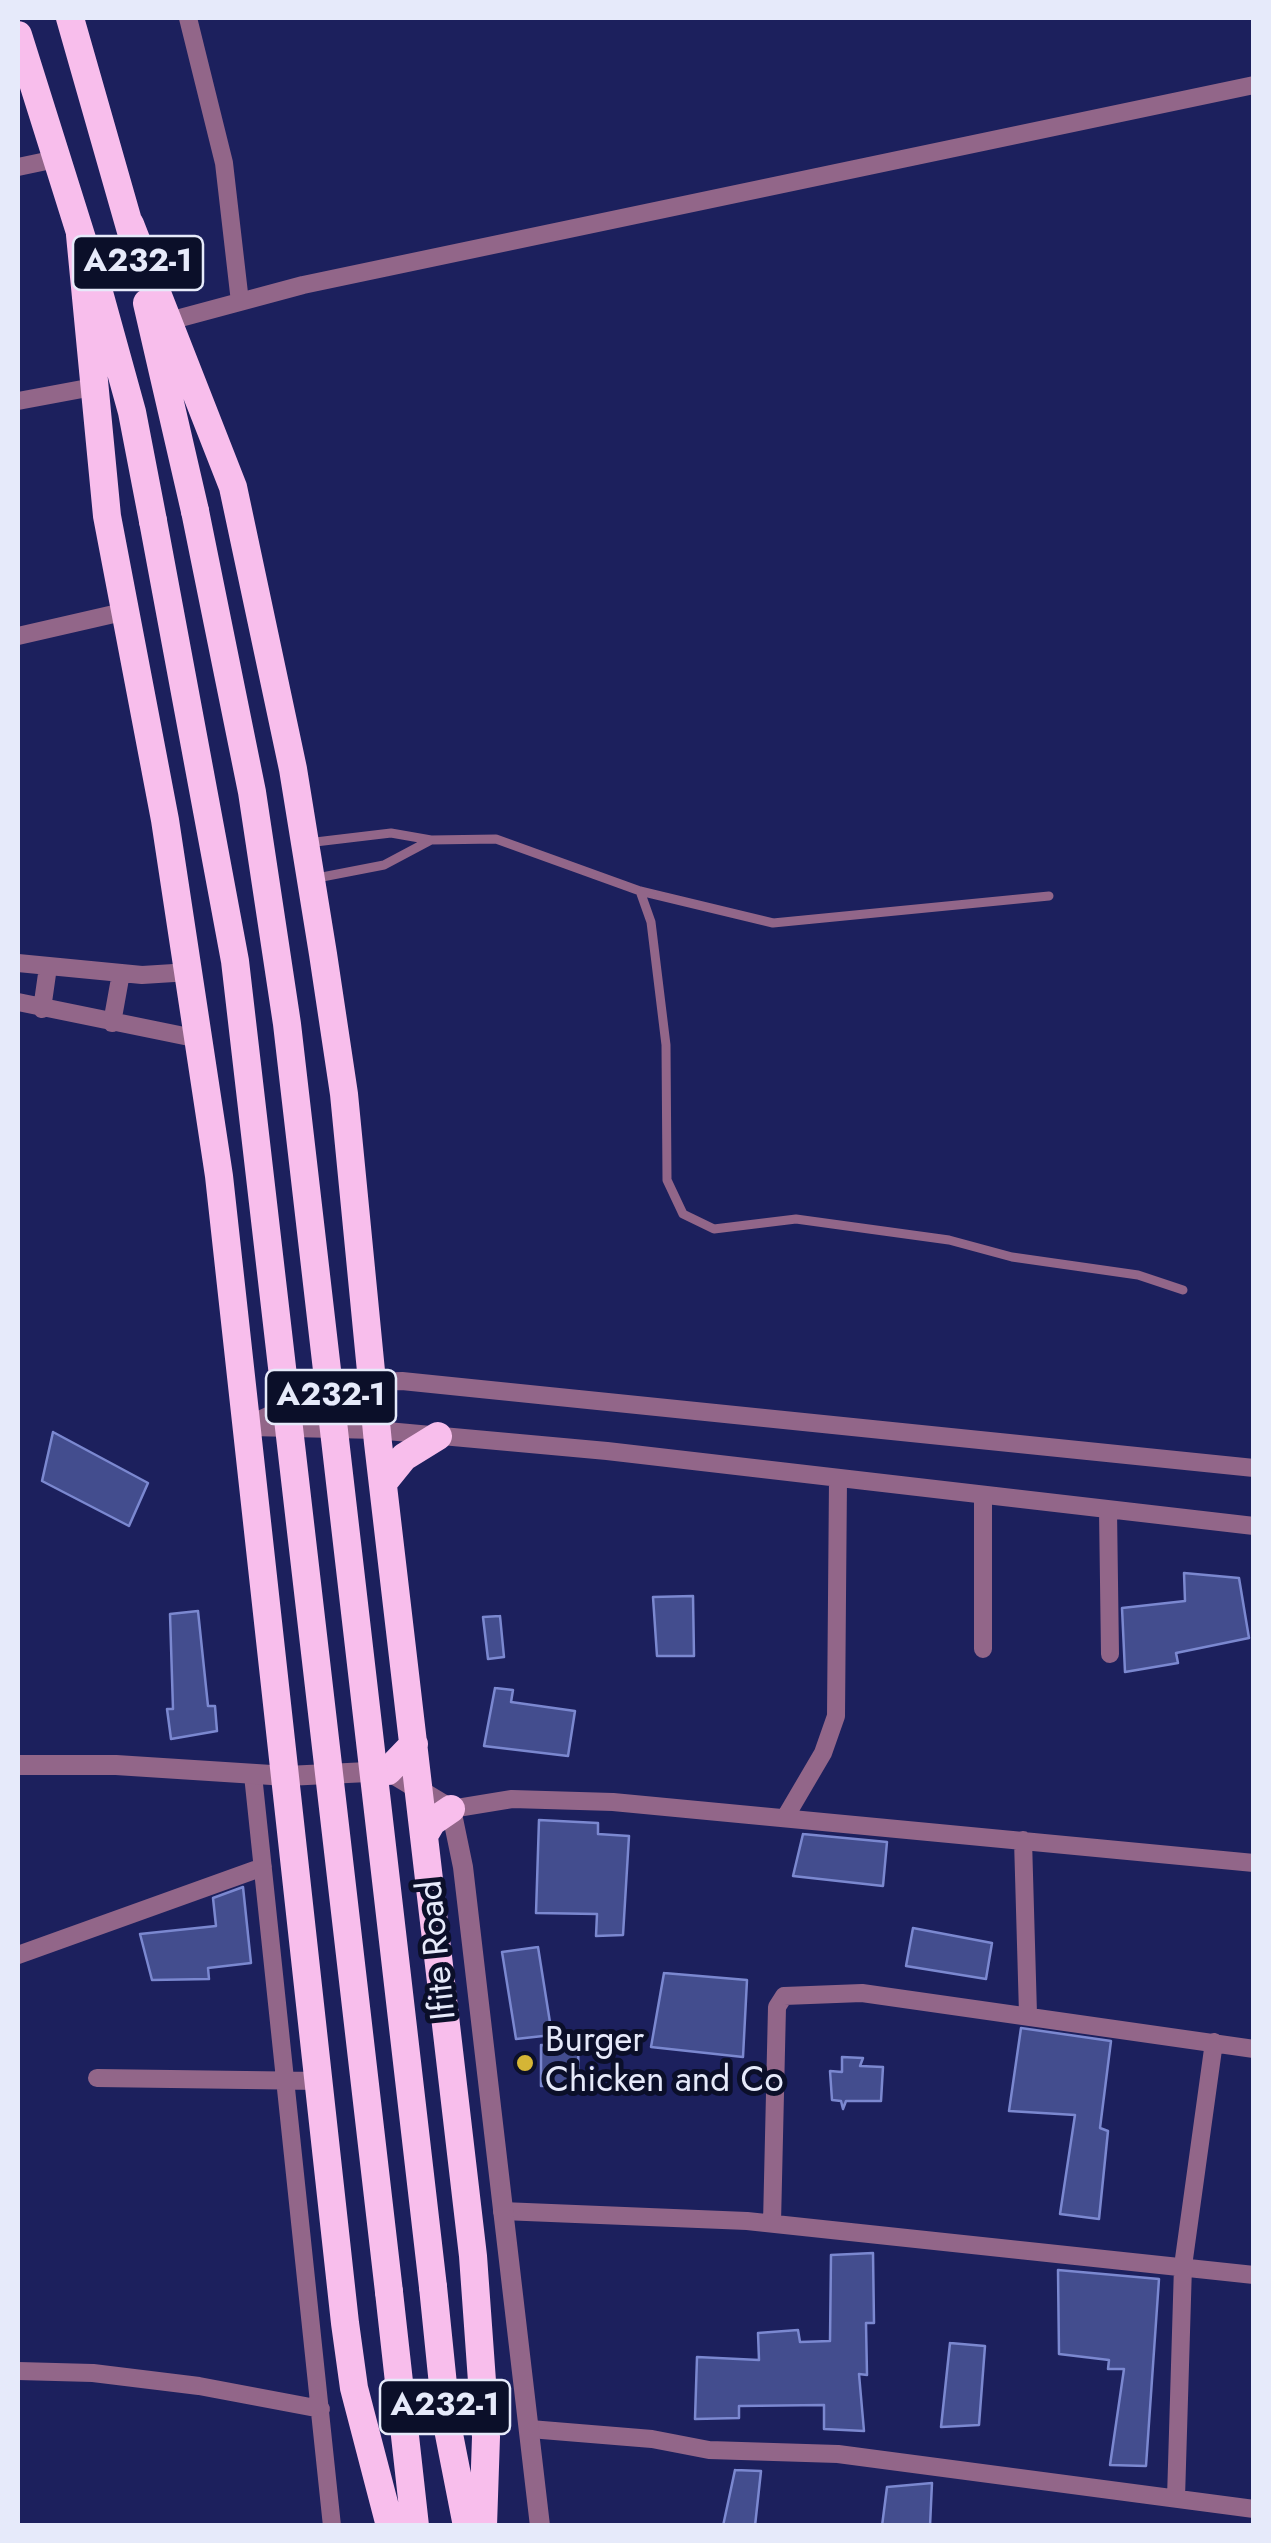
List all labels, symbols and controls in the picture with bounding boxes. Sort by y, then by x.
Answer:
road number: A232-1 [73,236,203,290]
road number: A232-1 [266,1370,396,1424]
street label: Ifite Road [411,1878,467,2022]
place label: Burger Chicken and Co [545,2022,784,2104]
marker: Burger Chicken and Co [514,2052,536,2074]
road number: A232-1 [380,2380,510,2434]

